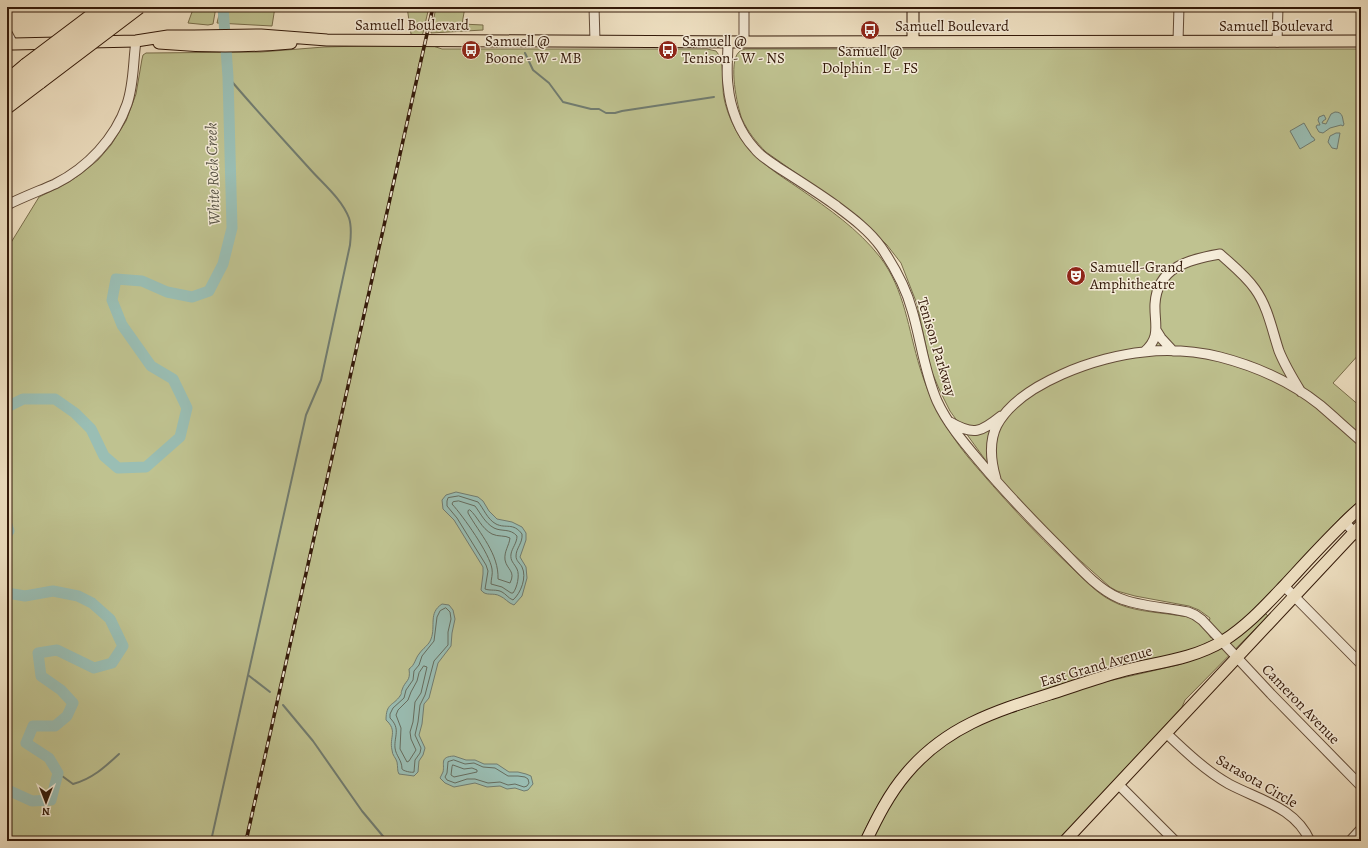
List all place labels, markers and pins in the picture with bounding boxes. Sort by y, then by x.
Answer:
bus stop icon: Samuell @ Dolphin - E - FS [859,19,881,41]
place label: Samuell @ Boone - W - MB [485,31,581,68]
place label: Samuell @ Tenison - W - NS [682,31,785,68]
bus stop icon: Samuell @ Boone - W - MB [460,39,482,61]
bus stop icon: Samuell @ Tenison - W - NS [657,39,679,61]
place label: Samuell @ Dolphin - E - FS [822,41,918,78]
place label: Samuell-Grand Amphitheatre [1089,257,1184,294]
theatre icon: Samuell-Grand Amphitheatre [1065,265,1087,287]

